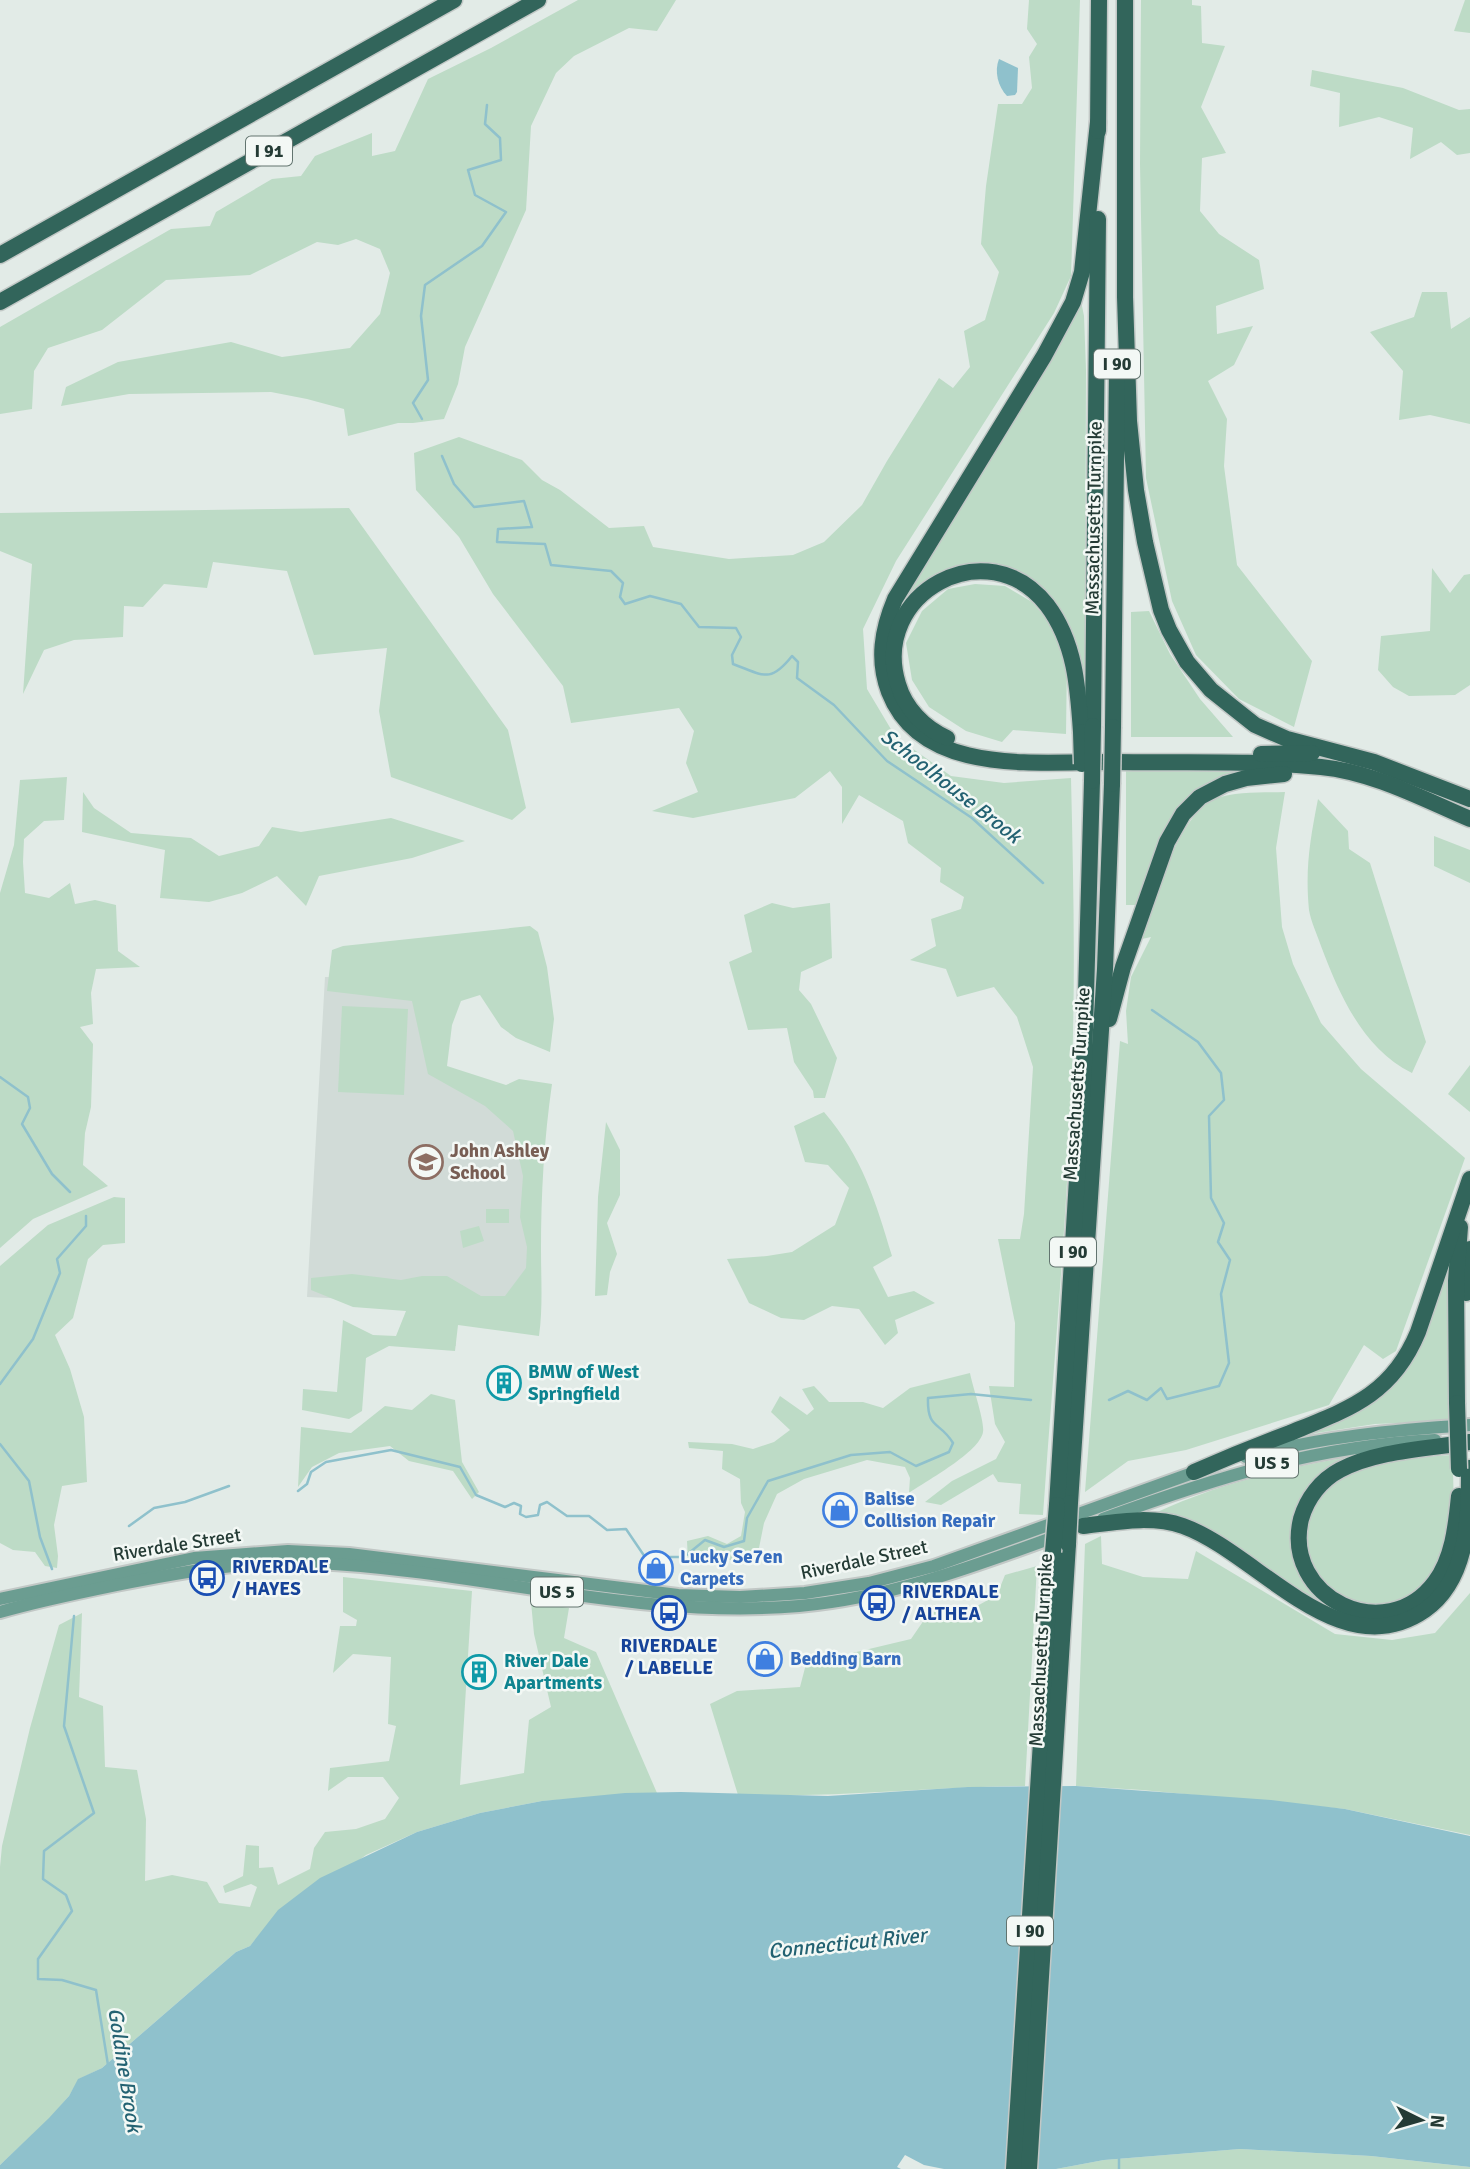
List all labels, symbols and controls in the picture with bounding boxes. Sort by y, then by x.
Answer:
road number: I 91 [246,136,292,166]
road number: I 90 [1094,350,1140,378]
street label: Massachusetts Turnpike [1080,421,1108,615]
water label: Schoolhouse Brook [876,723,1028,850]
street label: Massachusetts Turnpike [1058,986,1096,1182]
place label: John Ashley School [450,1139,550,1185]
school or university icon: John Ashley School [407,1143,445,1181]
road number: I 90 [1050,1238,1096,1266]
place label: BMW of West Springfield [528,1360,639,1406]
building icon: BMW of West Springfield [485,1364,523,1402]
road number: US 5 [1246,1448,1298,1478]
place label: Balise Collision Repair [864,1487,996,1533]
shop icon: Balise Collision Repair [821,1491,859,1529]
street label: Riverdale Street [111,1523,243,1567]
street label: Riverdale Street [798,1535,930,1585]
place label: Lucky Se7en Carpets [680,1545,783,1591]
shop icon: Lucky Se7en Carpets [637,1549,675,1587]
street label: Massachusetts Turnpike [1024,1553,1058,1747]
place label: RIVERDALE / HAYES [232,1555,329,1601]
bus stop icon: RIVERDALE / HAYES [188,1559,226,1597]
road number: US 5 [531,1577,583,1606]
place label: RIVERDALE / ALTHEA [902,1580,999,1626]
bus stop icon: RIVERDALE / ALTHEA [858,1584,896,1622]
bus stop icon: RIVERDALE / LABELLE [650,1594,688,1632]
place label: RIVERDALE / LABELLE [620,1634,718,1680]
shop icon: Bedding Barn [746,1640,784,1678]
place label: Bedding Barn [790,1647,901,1671]
place label: River Dale Apartments [504,1649,602,1695]
building icon: River Dale Apartments [460,1653,498,1691]
road number: I 90 [1007,1916,1053,1945]
water label: Connecticut River [767,1921,931,1964]
water label: Goldine Brook [102,2006,148,2137]
north arrow [1386,2085,1456,2155]
text: N [1424,2114,1449,2129]

